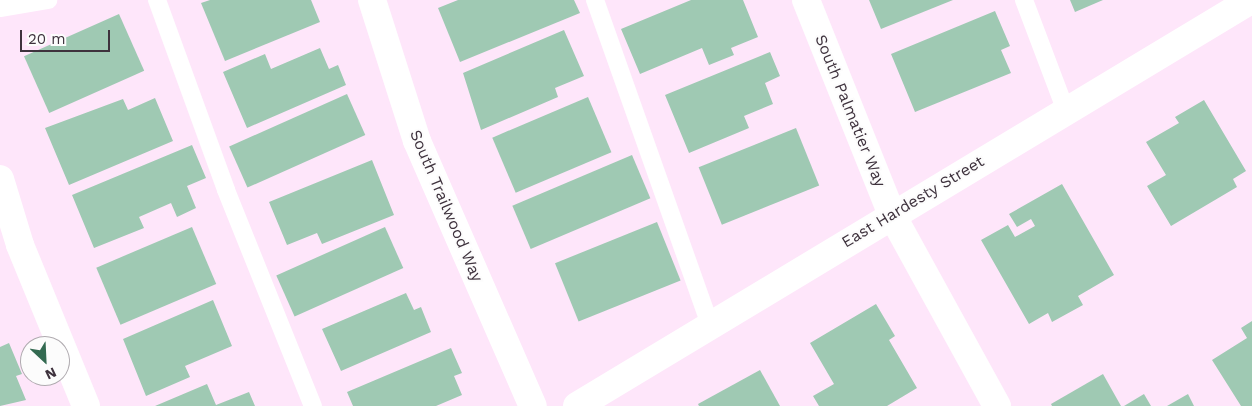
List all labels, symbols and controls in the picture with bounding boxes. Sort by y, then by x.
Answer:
scale bar [22,20,112,52]
text: 20 m [28,30,66,48]
street label: South Palmatier Way [811,32,889,190]
street label: South Trailwood Way [405,127,487,285]
street label: East Hardesty Street [838,152,988,252]
north arrow [20,336,70,386]
text: N [43,364,59,383]

